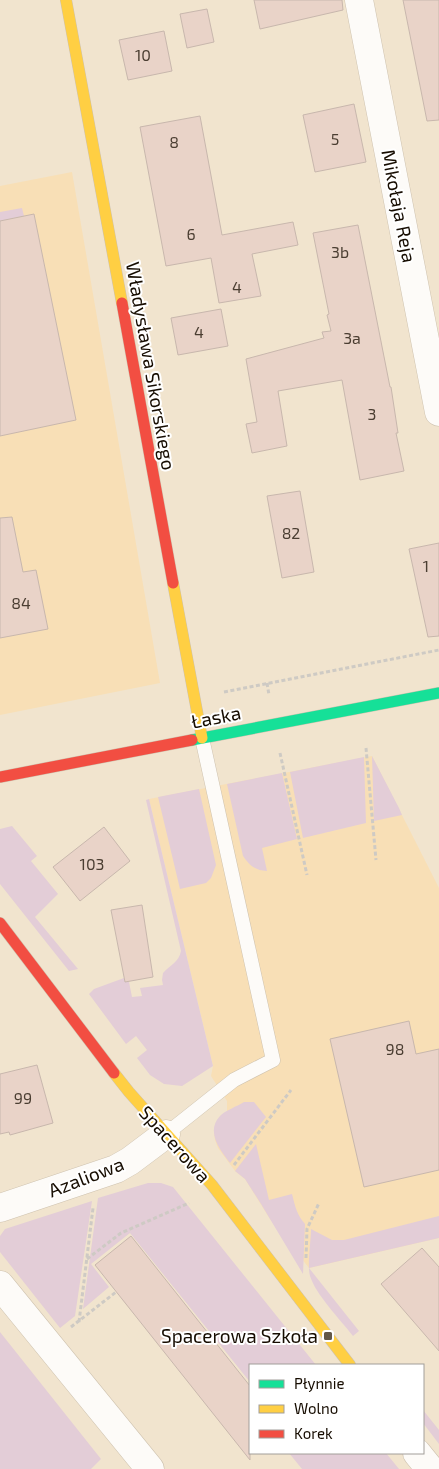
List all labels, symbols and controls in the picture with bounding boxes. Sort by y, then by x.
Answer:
house number: 10 [135,45,151,64]
house number: 5 [331,129,339,148]
house number: 8 [169,132,179,151]
street label: Mikołaja Reja [377,147,422,264]
house number: 6 [186,224,196,243]
house number: 3b [331,242,349,261]
street label: Władysława Sikorskiego [122,260,181,472]
house number: 4 [232,277,242,296]
house number: 4 [194,322,204,341]
house number: 3a [343,328,361,347]
house number: 3 [368,404,376,423]
house number: 82 [282,523,300,542]
house number: 1 [423,556,429,575]
house number: 84 [11,593,31,612]
street label: Łaska [189,700,243,733]
house number: 103 [80,854,104,873]
house number: 98 [386,1039,404,1058]
house number: 99 [14,1088,32,1107]
street label: Spacerowa [135,1100,216,1187]
street label: Azaliowa [45,1152,127,1201]
place label: Spacerowa Szkoła [161,1324,318,1347]
marker: Spacerowa Szkoła [322,1330,334,1342]
legend [249,1364,424,1454]
text: Płynnie [294,1374,345,1392]
text: Wolno [294,1399,338,1417]
text: Korek [294,1424,333,1442]

